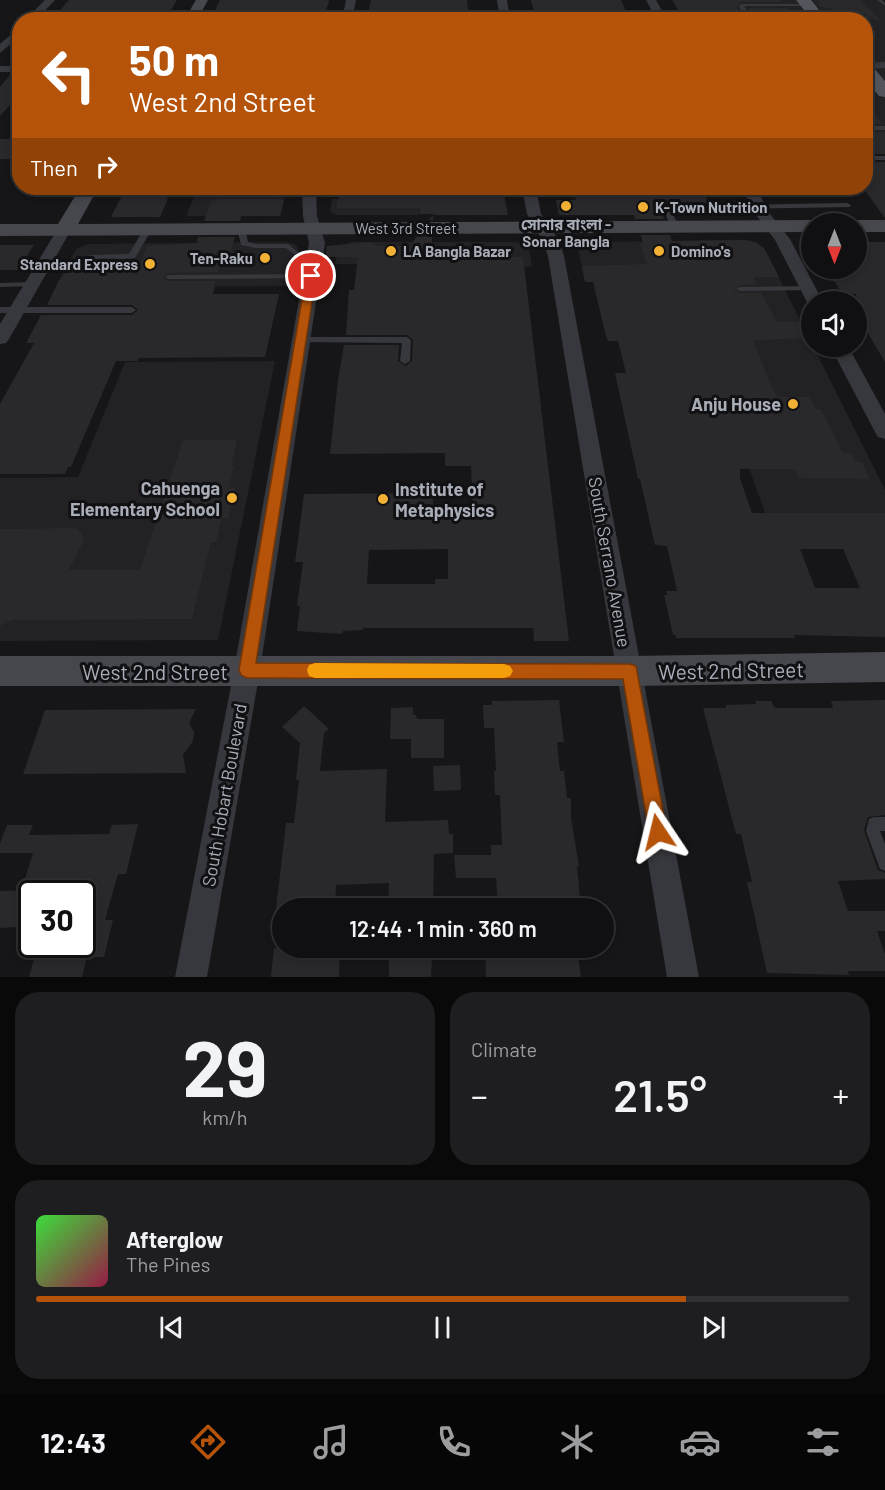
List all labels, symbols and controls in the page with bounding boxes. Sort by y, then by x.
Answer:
text: 50 m [129,34,219,84]
icon: left [30,36,108,114]
text: West 2nd Street [129,85,316,117]
icon: right [90,150,123,183]
text: Then [30,154,78,180]
place label: K-Town Nutrition [655,198,768,216]
marker: সোনার বাংলা - Sonar Bangla [559,199,573,213]
marker: K-Town Nutrition [636,200,650,214]
north arrow [801,213,867,279]
map controls [801,213,867,357]
place label: সোনার বাংলা - Sonar Bangla [521,215,611,250]
street label: West 3rd Street [355,219,457,237]
place label: LA Bangla Bazar [403,242,511,260]
place label: Domino's [671,242,731,260]
marker: LA Bangla Bazar [384,244,398,258]
marker: Domino's [652,244,666,258]
place label: Ten-Raku [190,249,253,267]
pin [285,250,336,301]
marker: Ten-Raku [258,251,272,265]
place label: Standard Express [20,255,138,273]
marker: Standard Express [143,257,157,271]
icon: arrive [294,259,327,292]
button: sound [801,291,867,357]
place label: Anju House [691,393,781,415]
marker: Anju House [786,397,800,411]
street label: South Serrano Avenue [584,475,636,649]
place label: Cahuenga Elementary School [70,477,220,520]
place label: Institute of Metaphysics [395,478,494,521]
marker: Cahuenga Elementary School [225,491,239,505]
marker: Institute of Metaphysics [376,492,390,506]
street label: West 2nd Street [658,656,804,684]
street label: West 2nd Street [82,659,228,684]
street label: South Hobart Boulevard [197,702,251,888]
position arrow [626,800,690,864]
speed limit sign: 30 [18,880,96,958]
text: 12:44 · 1 min · 360 m [349,915,537,941]
text: 29 [182,1019,268,1113]
text: Climate [471,1037,537,1061]
text: 21.5° [613,1067,707,1121]
text: − [471,1075,488,1115]
text: + [832,1075,849,1115]
text: km/h [202,1105,248,1129]
text: Afterglow [126,1226,223,1252]
text: The Pines [126,1252,210,1276]
icon: previous [155,1311,188,1344]
icon: pause [426,1311,459,1344]
icon: next [697,1311,730,1344]
icon: directions [187,1421,229,1463]
icon: music [310,1421,352,1463]
icon: phone [433,1421,475,1463]
icon: climate [556,1421,598,1463]
icon: car [679,1421,721,1463]
icon: filters [802,1421,844,1463]
text: 12:43 [41,1426,106,1458]

